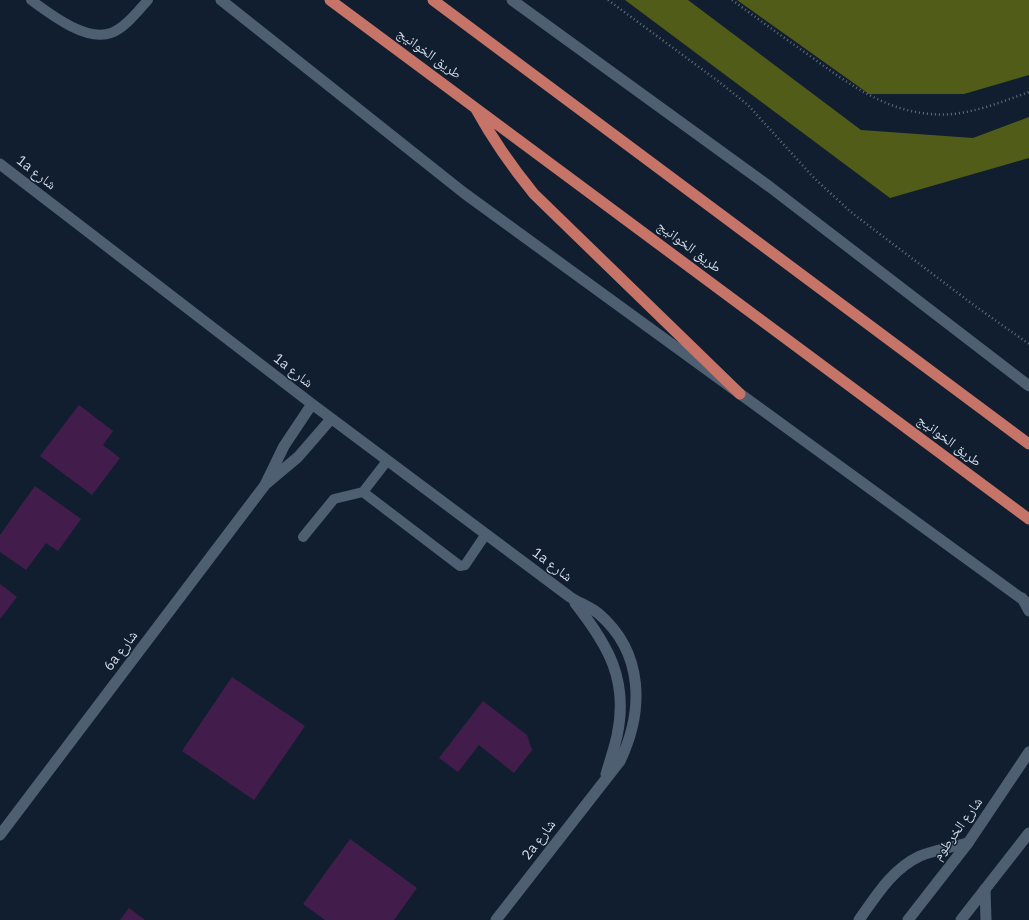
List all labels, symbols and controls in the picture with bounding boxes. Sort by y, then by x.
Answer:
street label: طريق الخوانيج [393,25,465,83]
street label: 1a شارع [13,152,59,194]
street label: طريق الخوانيج [654,218,724,276]
street label: 1a شارع [270,350,316,392]
street label: طريق الخوانيج [914,412,984,470]
street label: 1a شارع [529,545,575,585]
street label: 6a شارع [101,628,141,674]
street label: شارع الخرطوم [930,794,986,864]
street label: 2a شارع [519,817,559,863]

